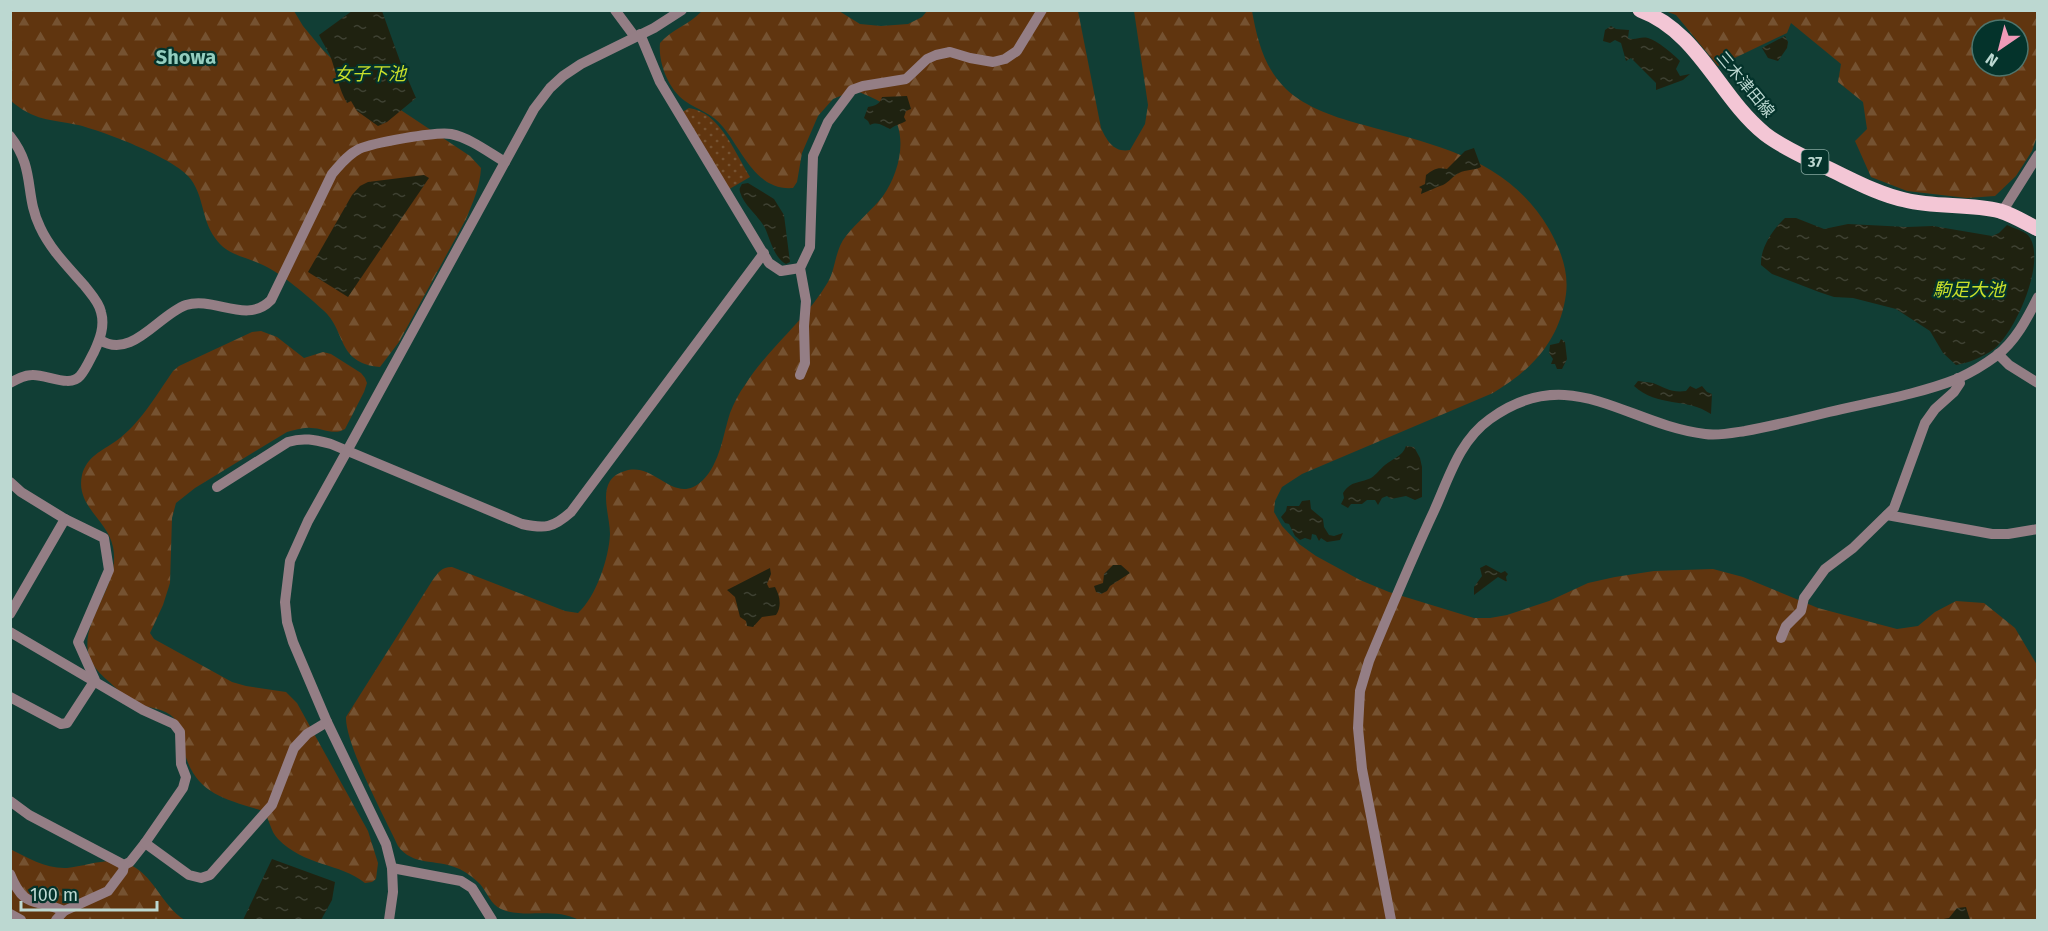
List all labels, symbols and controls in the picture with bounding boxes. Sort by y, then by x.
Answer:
north arrow [1970,18,2030,78]
district label: Showa [156,45,216,69]
street label: 三木津田線 [1713,48,1779,121]
text: N [1982,49,2001,71]
water label: 女子下池 [334,63,408,85]
road number: 37 [1802,150,1828,174]
water label: 駒足大池 [1933,279,2007,301]
scale bar [21,874,158,912]
text: 100 m [30,884,78,906]

